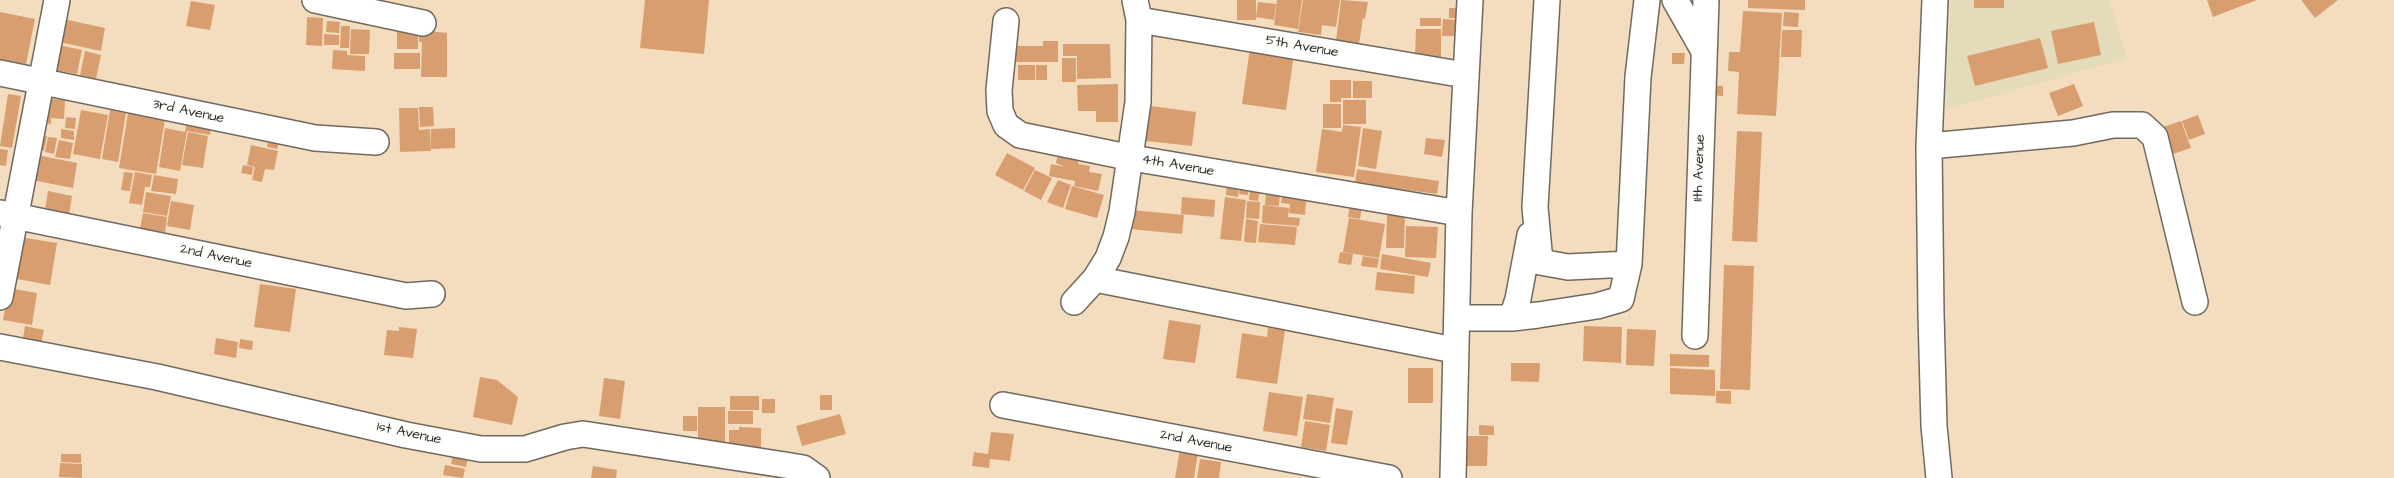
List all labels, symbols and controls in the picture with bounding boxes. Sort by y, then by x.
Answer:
street label: 5th Avenue [1264,32,1340,62]
street label: 3rd Avenue [150,96,226,128]
street label: 11th Avenue [1690,134,1710,202]
street label: 4th Avenue [1140,151,1216,181]
street label: 2nd Avenue [178,241,254,273]
street label: 1st Avenue [375,419,443,449]
street label: 2nd Avenue [1158,427,1234,457]

